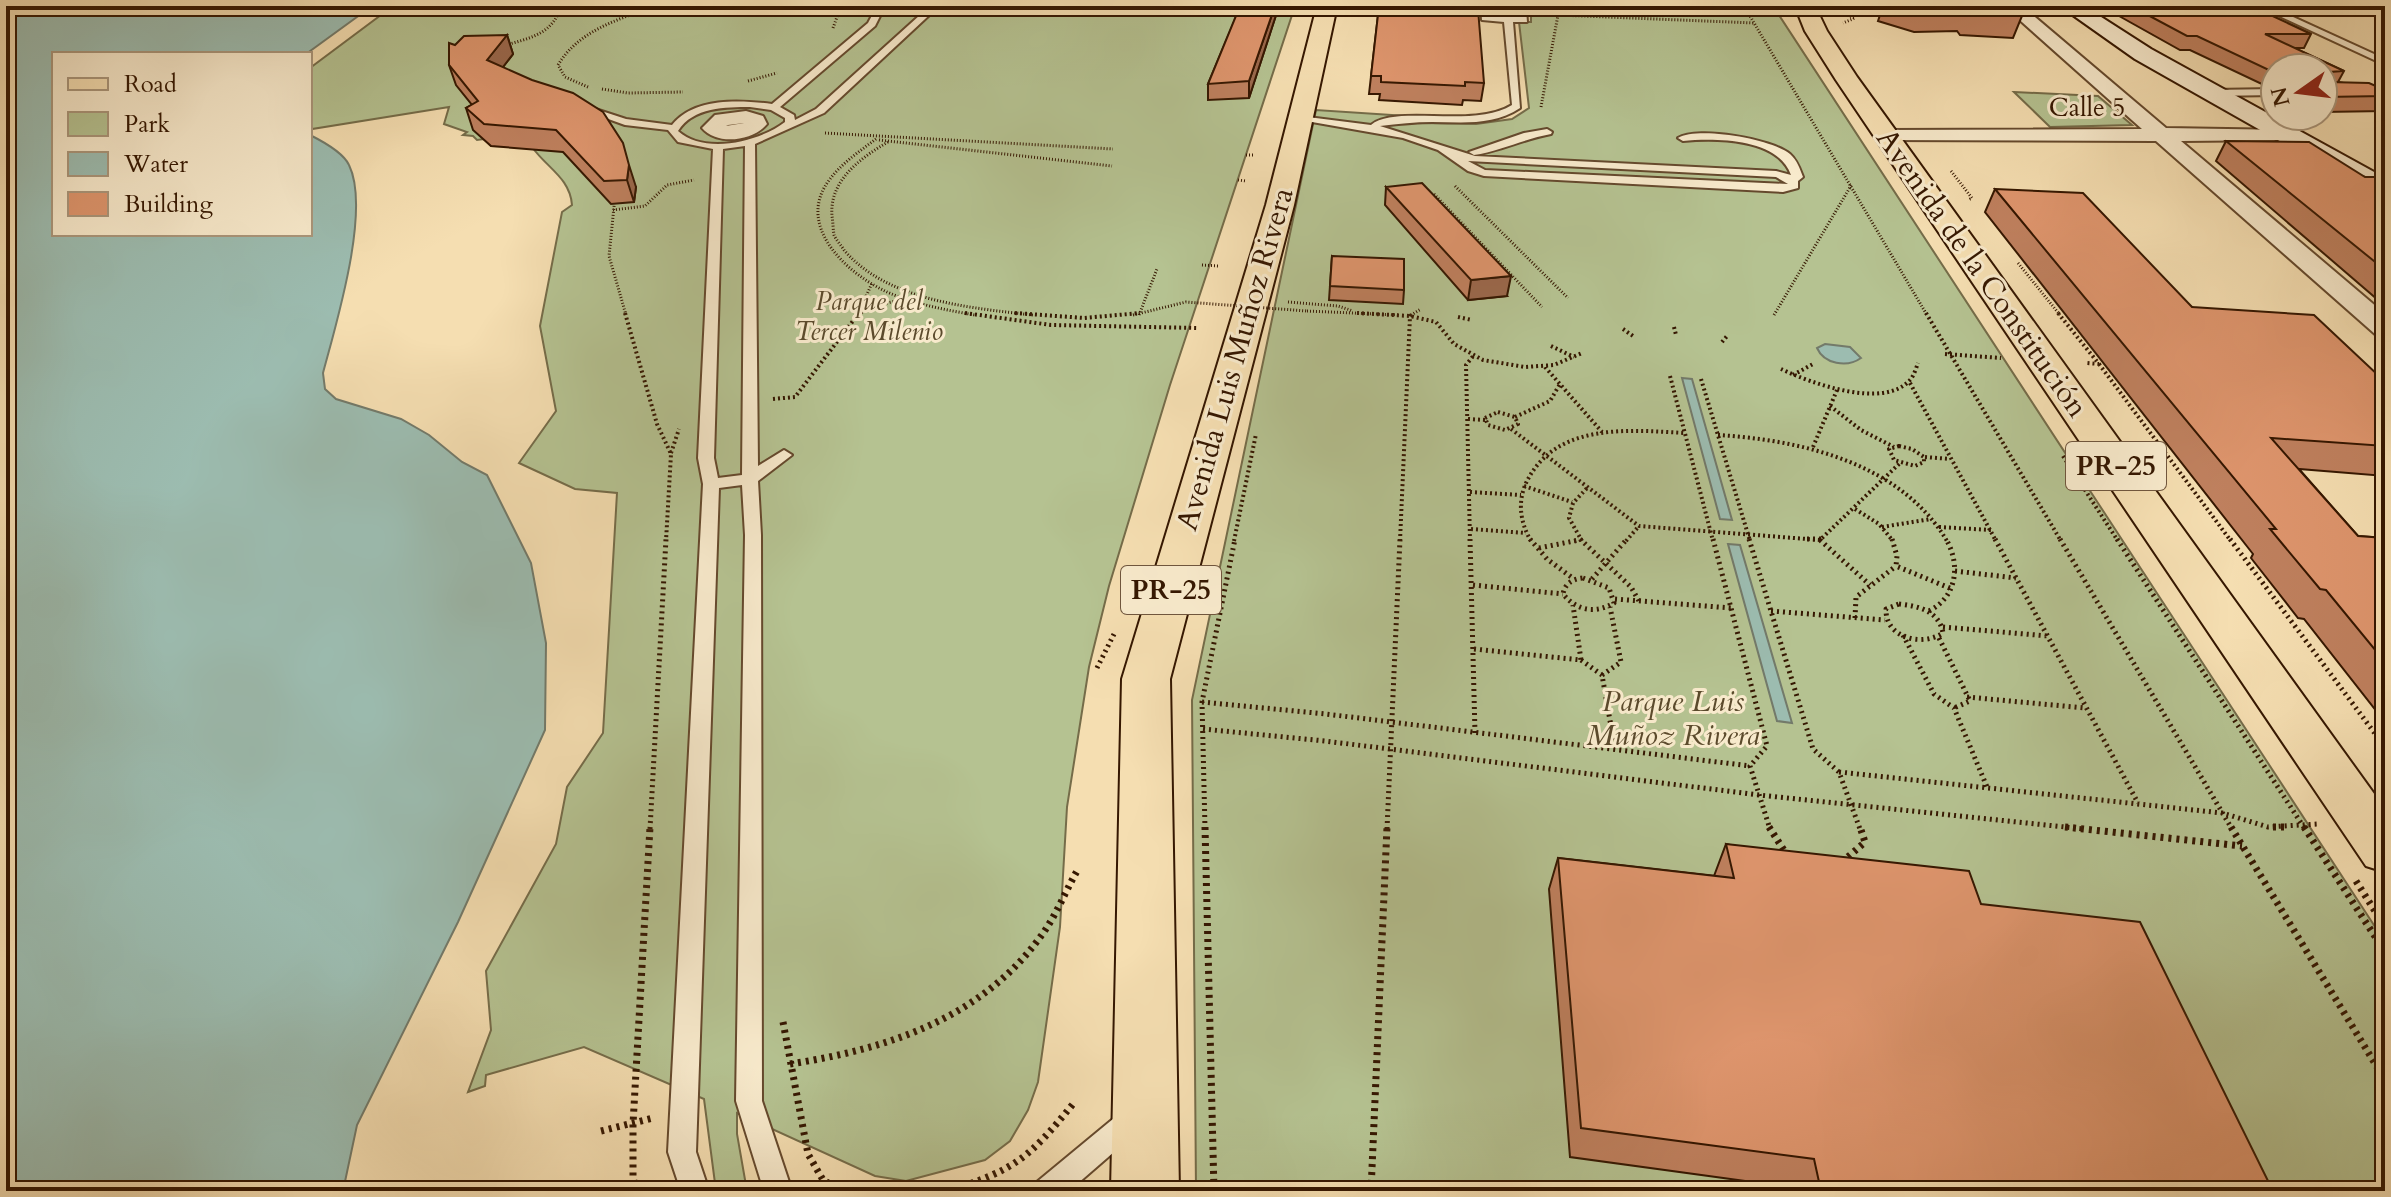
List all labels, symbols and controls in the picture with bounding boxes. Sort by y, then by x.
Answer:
legend [52,52,312,236]
north arrow [2259,52,2339,132]
text: Road [124,68,177,101]
text: N [2264,84,2297,109]
street label: Calle 5 [2049,90,2125,125]
text: Park [124,108,170,141]
street label: Avenida de la Constitución [1866,120,2098,426]
text: Water [123,148,188,181]
street label: Avenida Luis Muñoz Rivera [1166,183,1304,535]
text: Building [124,188,214,221]
park label: Parque del Tercer Milenio [795,284,943,349]
road number: PR-25 [2066,442,2166,490]
road number: PR-25 [1121,566,1221,614]
park label: Parque Luis Muñoz Rivera [1586,681,1760,756]

